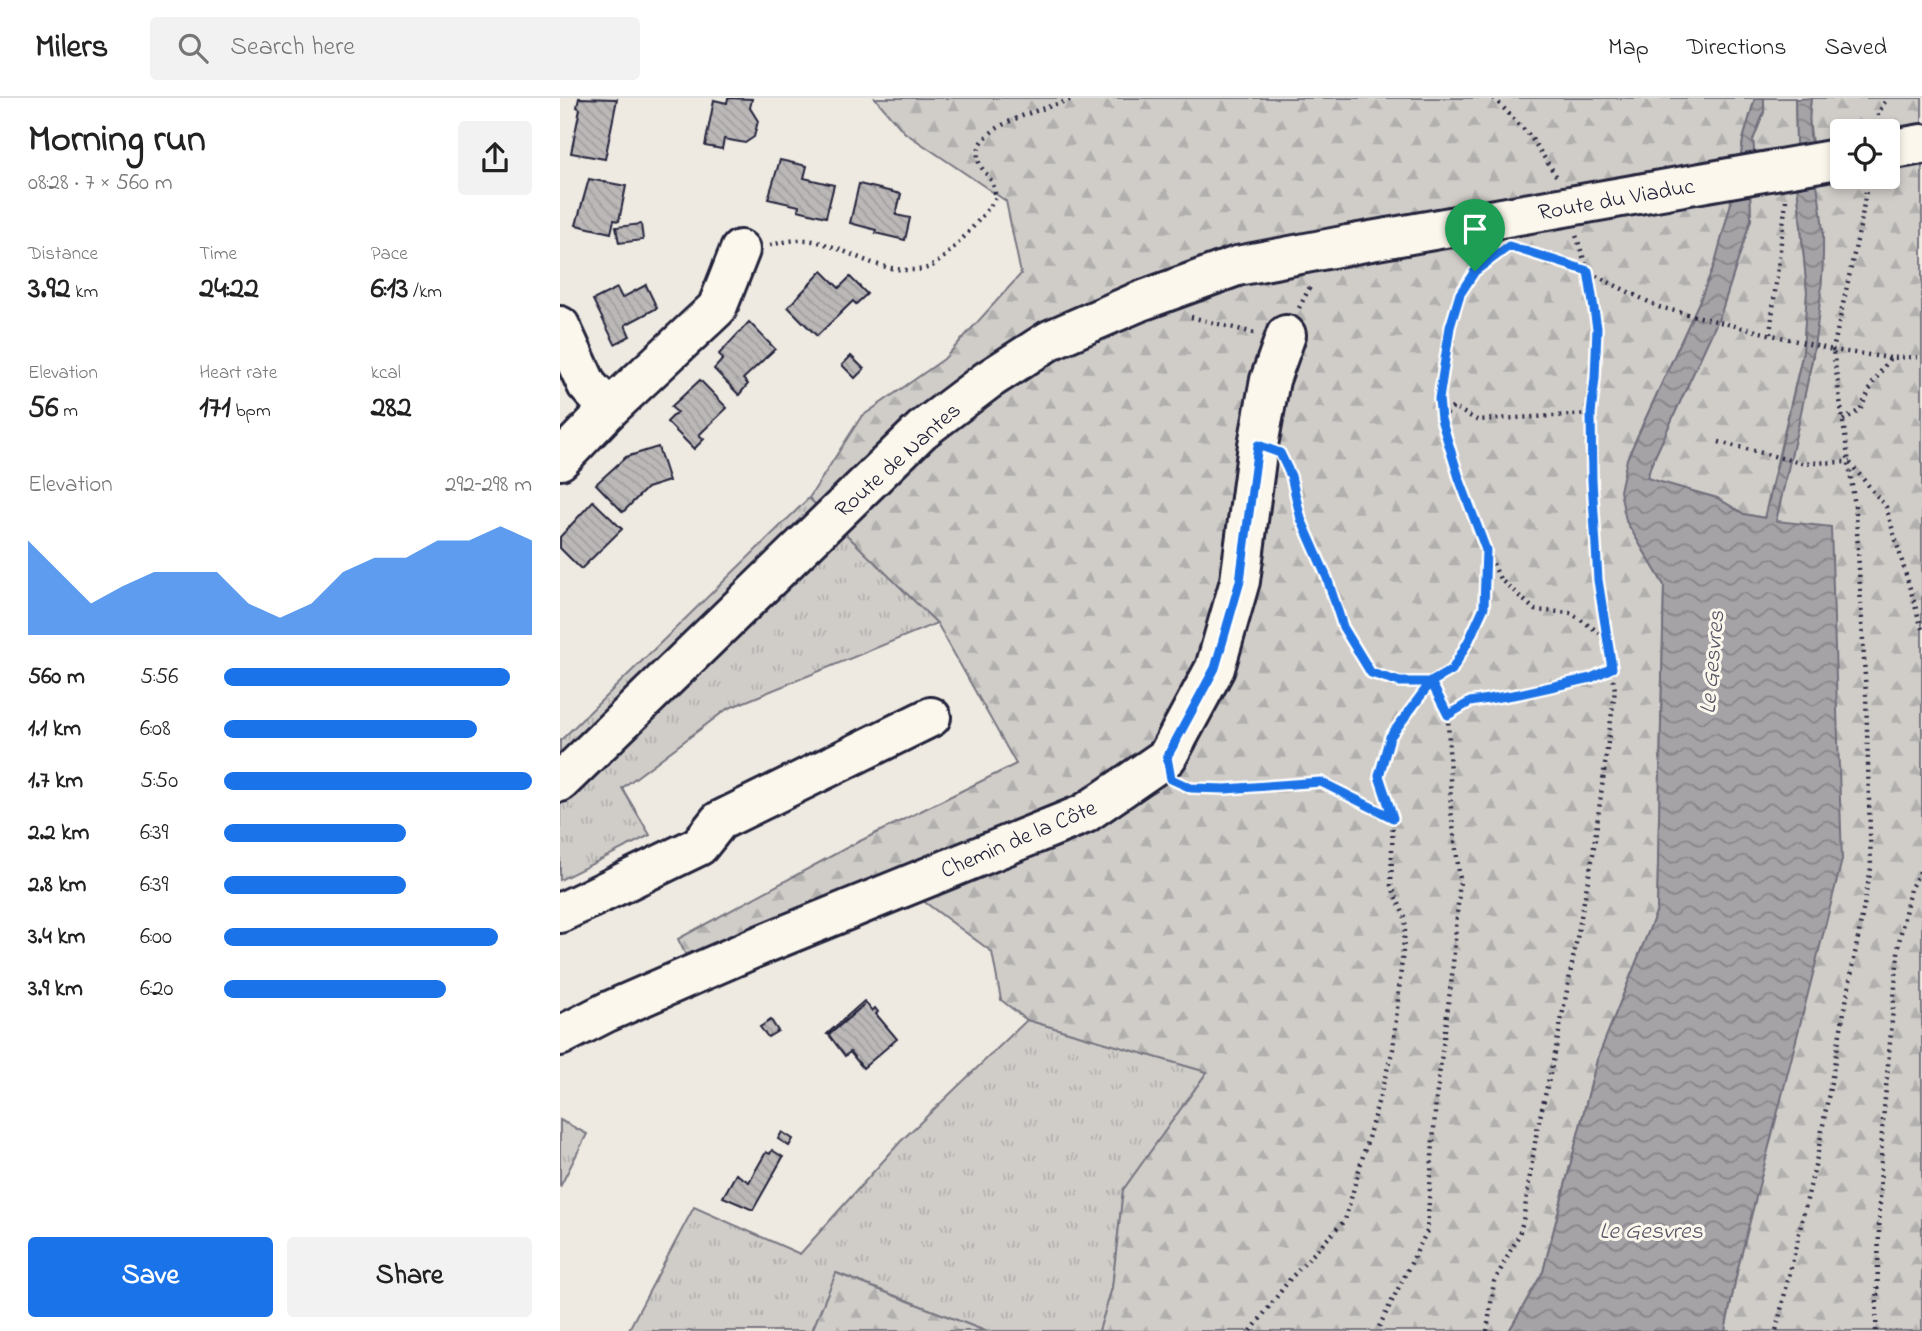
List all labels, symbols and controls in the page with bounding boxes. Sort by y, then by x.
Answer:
search box [150,17,640,80]
text: Milers [35,24,108,72]
icon: search [174,29,212,67]
text: Search here [230,29,355,67]
text: Map [1608,31,1649,66]
text: Directions [1687,31,1786,66]
text: Saved [1824,31,1887,66]
text: Morning run [28,113,206,169]
map controls [1830,119,1900,189]
button: locate [1830,119,1900,189]
button: share [458,121,532,195]
text: 08:28 · 7 × 560 m [28,167,173,200]
street label: Route du Viaduc [1536,170,1698,230]
pin [1445,199,1505,271]
icon: arrive [1456,210,1494,248]
text: Distance [28,241,98,268]
text: Time [199,241,237,268]
text: Pace [371,241,408,268]
text: 3.92 [28,268,70,312]
text: 24:22 [199,268,259,312]
text: 6:13 [371,268,408,312]
text: km [70,279,98,306]
text: /km [408,279,442,306]
text: Elevation [28,360,98,387]
text: Heart rate [199,360,277,387]
text: kcal [371,360,401,387]
text: 56 [28,387,58,431]
text: 171 [199,387,231,431]
text: 282 [371,387,412,431]
street label: Route de Nantes [828,395,969,527]
text: m [58,398,78,425]
text: bpm [231,398,271,425]
text: Elevation [28,469,113,502]
text: 292–298 m [445,469,532,502]
water label: Le Gesvres [1692,608,1735,715]
text: 560 m [28,661,85,694]
text: 5:56 [140,661,178,694]
text: 1.1 km [28,713,81,746]
text: 6:08 [140,713,171,746]
text: 1.7 km [28,765,83,798]
text: 5:50 [140,765,178,798]
street label: Chemin de la Côte [936,792,1103,888]
text: 2.2 km [28,817,89,850]
text: 6:39 [140,817,169,850]
text: 2.8 km [28,869,86,902]
text: 6:39 [140,869,169,902]
text: 3.4 km [28,921,85,954]
text: 6:00 [140,921,172,954]
text: 3.9 km [28,973,83,1006]
text: 6:20 [140,973,173,1006]
water label: Le Gesvres [1599,1215,1703,1250]
button: Save [28,1237,273,1317]
button: Share [287,1237,532,1317]

